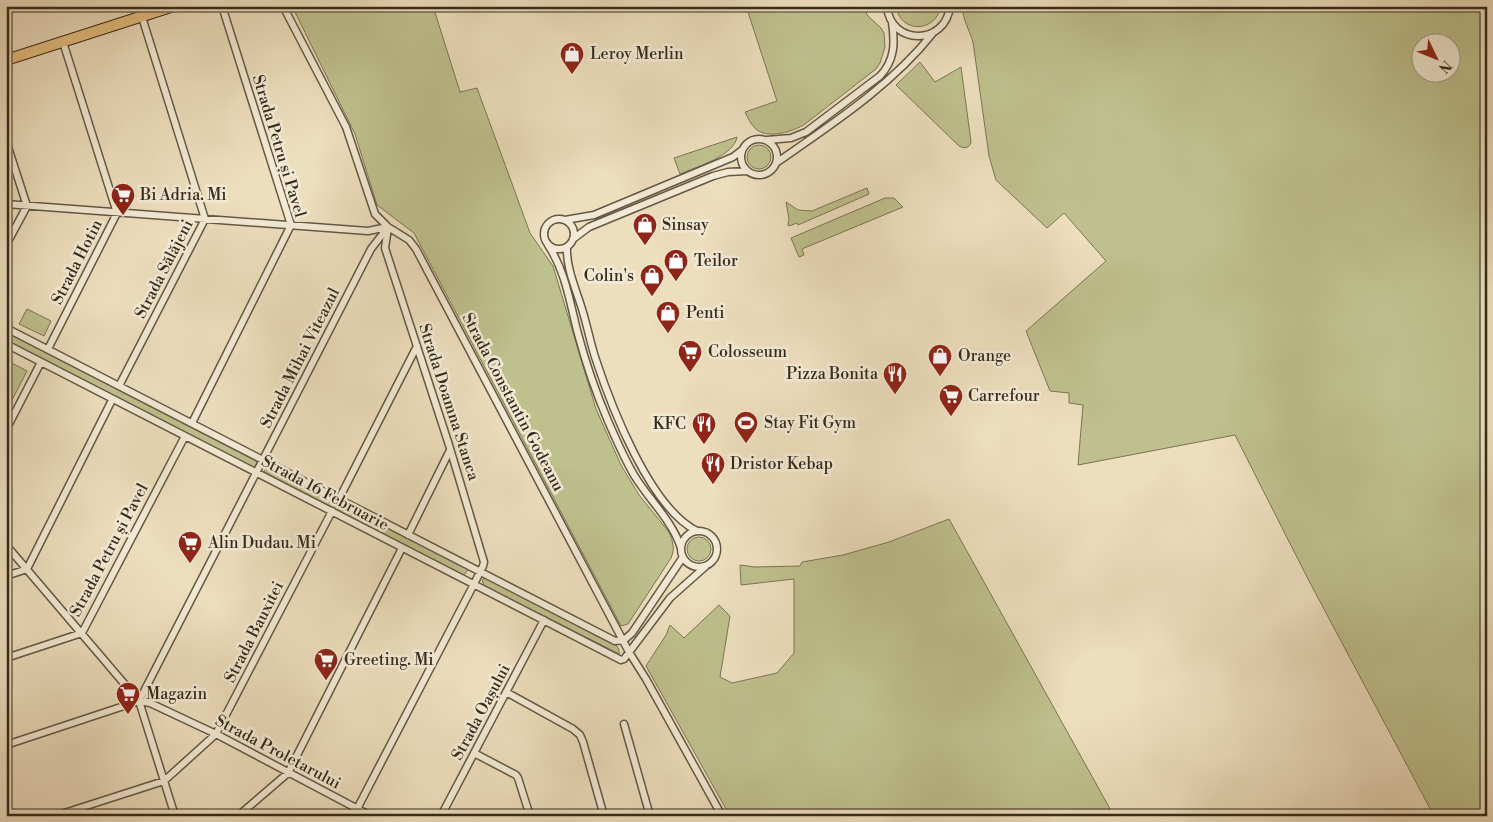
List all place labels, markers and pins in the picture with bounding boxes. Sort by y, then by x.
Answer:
shop icon: Leroy Merlin [559,41,585,75]
place label: Leroy Merlin [590,44,684,64]
supermarket icon: Bi Adria. Mi [110,182,136,216]
place label: Bi Adria. Mi [139,185,227,205]
shop icon: Sinsay [632,212,658,246]
place label: Sinsay [662,215,709,235]
shop icon: Teilor [663,248,689,282]
place label: Teilor [694,251,738,271]
shop icon: Colin's [639,263,665,297]
place label: Colin's [584,266,634,286]
shop icon: Penti [655,300,681,334]
place label: Penti [686,303,724,323]
supermarket icon: Colosseum [677,339,703,373]
place label: Colosseum [708,342,787,362]
shop icon: Orange [927,343,953,377]
place label: Orange [958,346,1011,366]
restaurant icon: Pizza Bonita [882,361,908,395]
place label: Pizza Bonita [786,364,879,384]
supermarket icon: Carrefour [938,383,964,417]
place label: Carrefour [968,386,1040,406]
sports icon: Stay Fit Gym [733,410,759,444]
restaurant icon: KFC [691,411,717,445]
place label: Stay Fit Gym [764,413,856,433]
place label: KFC [653,414,686,434]
restaurant icon: Dristor Kebap [700,451,726,485]
place label: Dristor Kebap [730,454,833,474]
supermarket icon: Alin Dudau. Mi [177,530,203,564]
place label: Alin Dudau. Mi [207,533,316,553]
supermarket icon: Greeting. Mi [313,647,339,681]
place label: Greeting. Mi [344,650,434,670]
supermarket icon: Magazin [115,681,141,715]
place label: Magazin [146,684,208,704]

